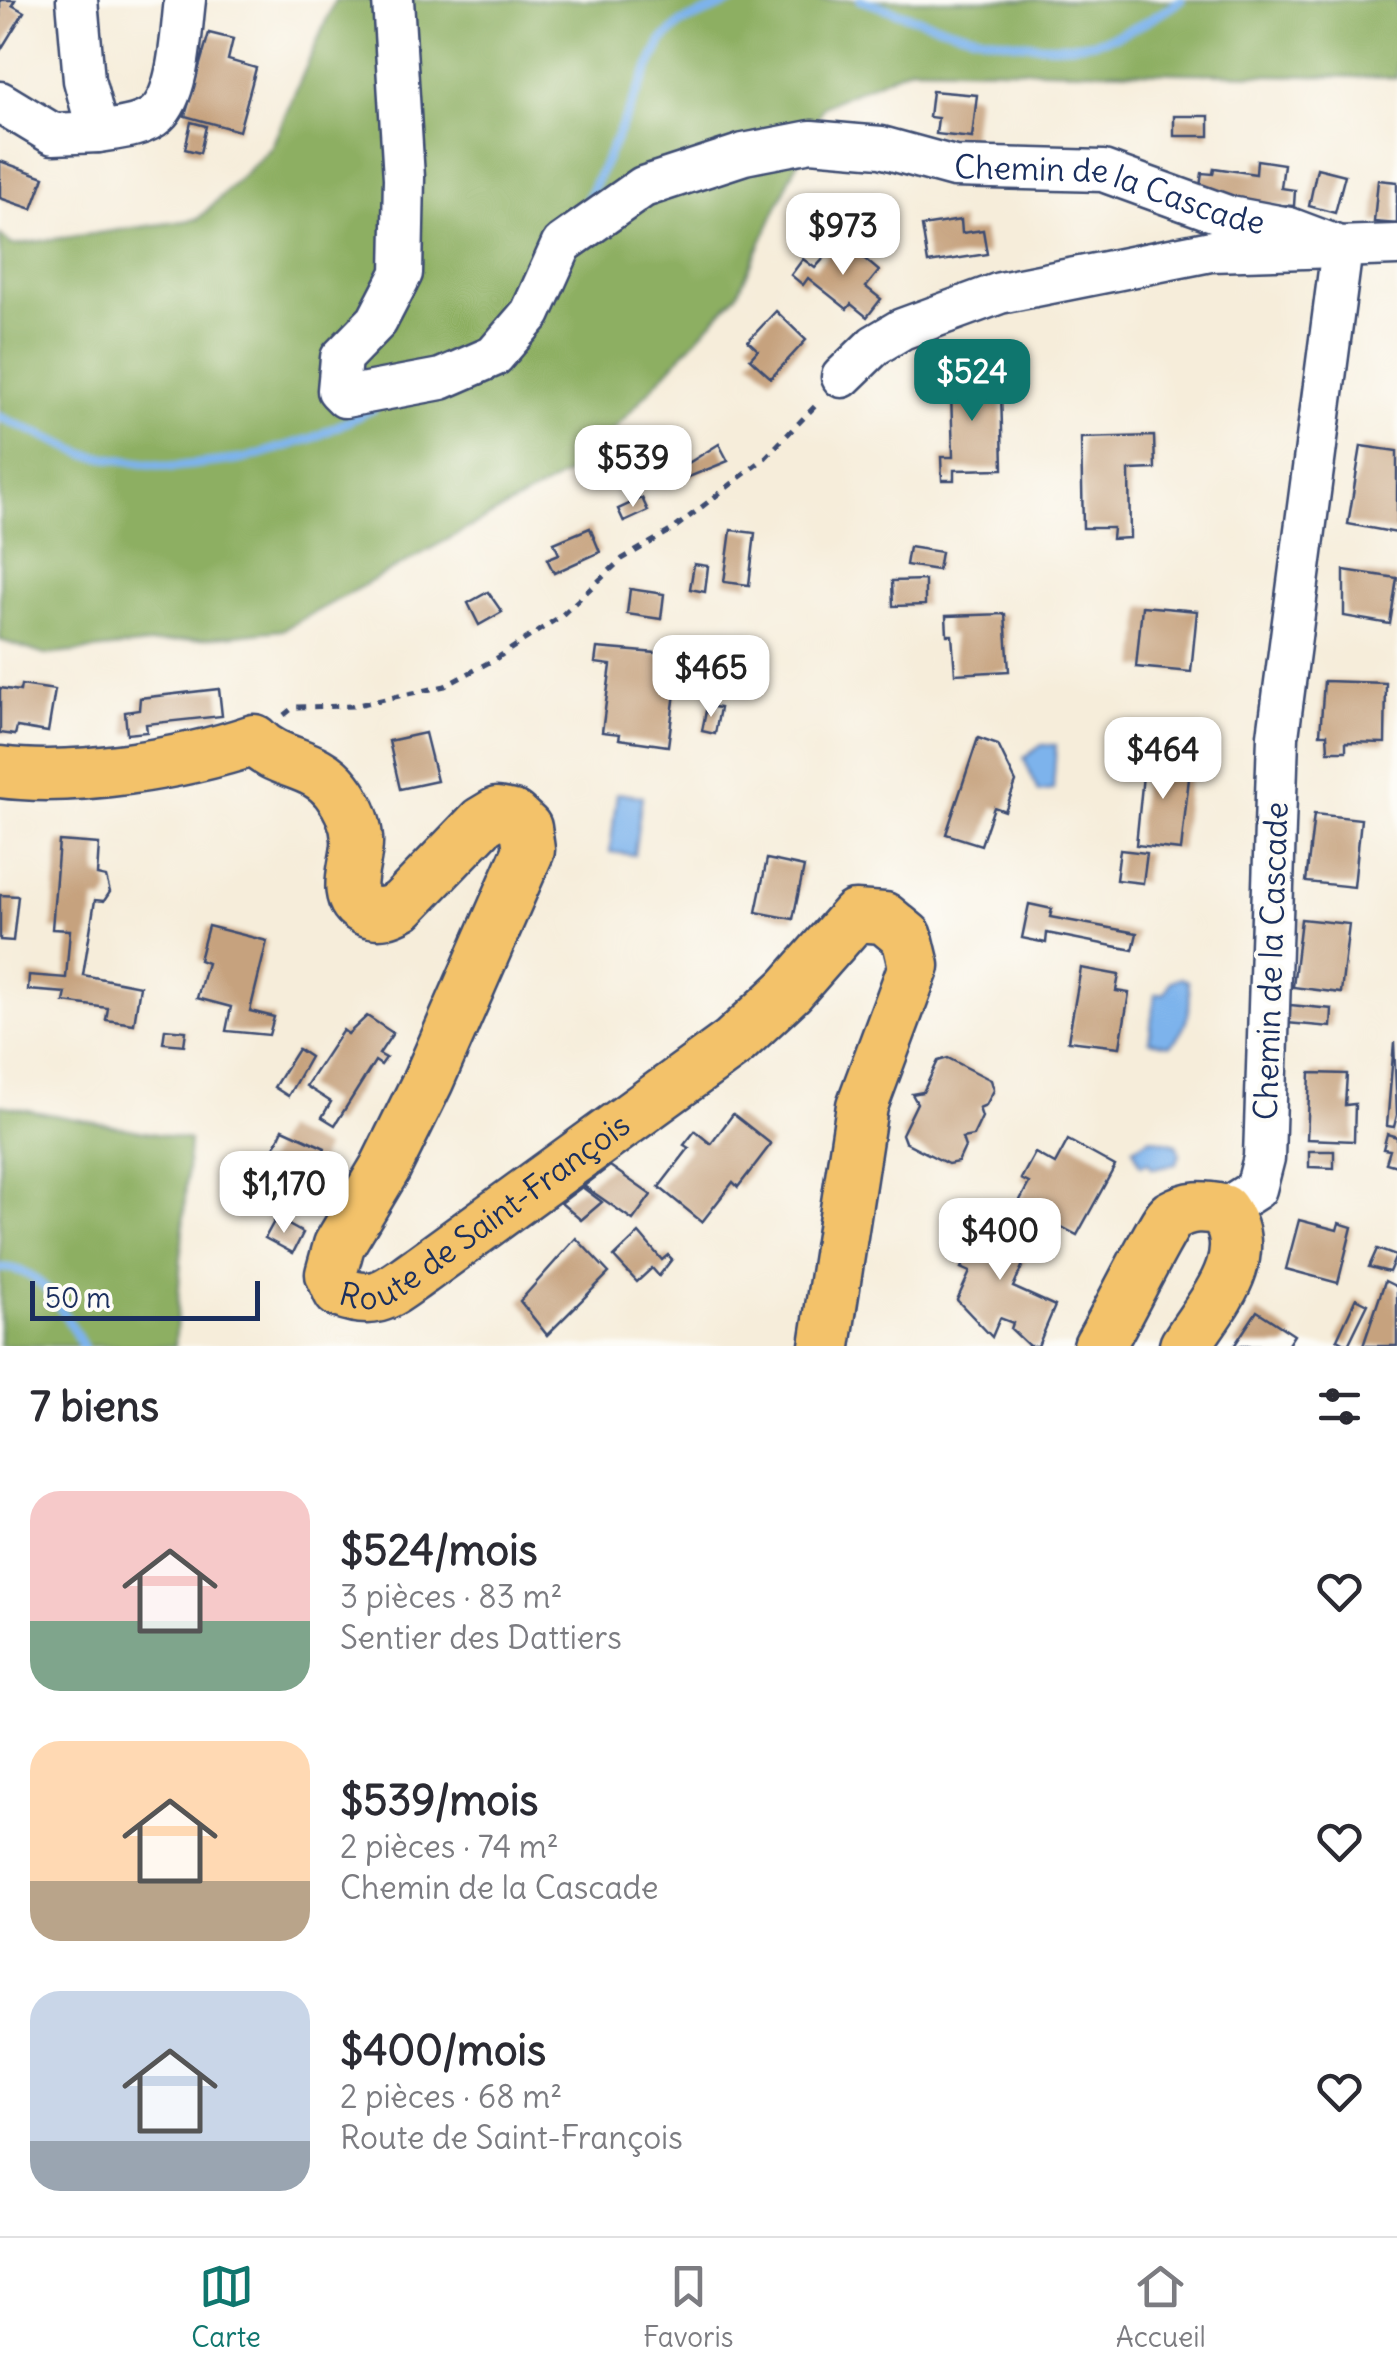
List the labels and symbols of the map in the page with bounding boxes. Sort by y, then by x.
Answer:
street label: Chemin de la Cascade [954,146,1268,243]
pin: $973 [784,193,902,278]
pin: $524 [913,339,1031,424]
pin: $539 [574,425,692,510]
pin: $465 [652,635,770,720]
pin: $464 [1104,717,1222,802]
street label: Chemin de la Cascade [1244,801,1297,1121]
street label: Route de Saint-François [335,1104,638,1318]
pin: $1,170 [203,1151,365,1236]
pin: $400 [941,1198,1059,1283]
scale bar [30,1276,260,1320]

